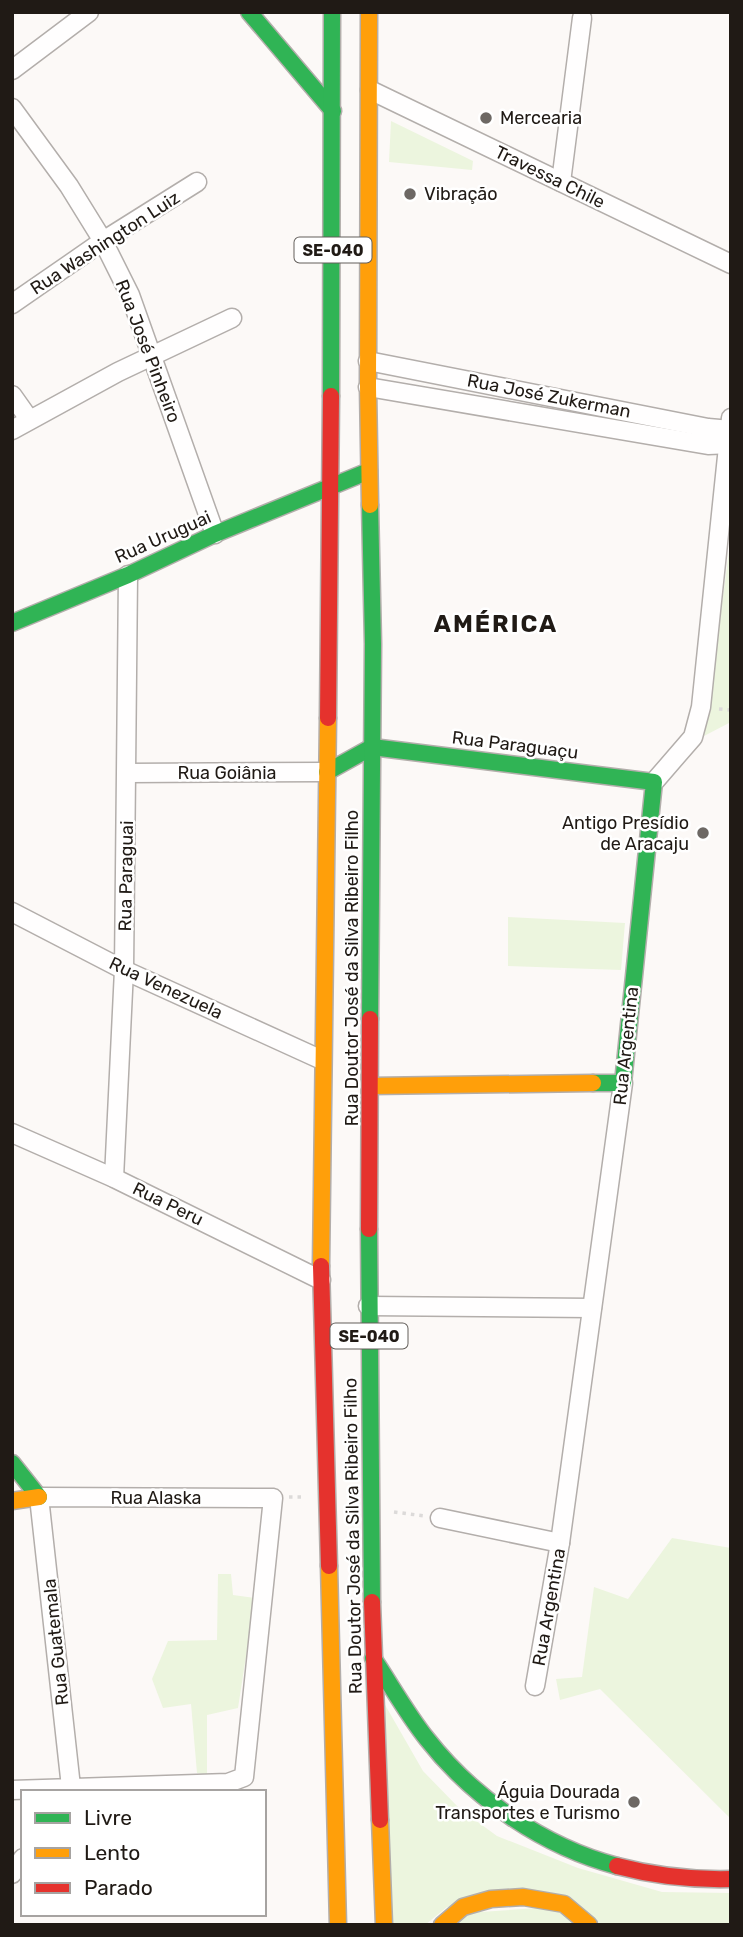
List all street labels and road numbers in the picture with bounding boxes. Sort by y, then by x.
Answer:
street label: Travessa Chile [491,141,609,213]
street label: Rua Washington Luiz [26,186,184,300]
road number: SE-040 [294,238,372,262]
street label: Rua José Pinheiro [111,276,185,426]
street label: Rua José Zukerman [465,369,633,423]
street label: Rua Uruguai [111,506,215,568]
street label: Rua Paraguaçu [451,726,579,764]
street label: Rua Goiânia [177,762,277,784]
street label: Rua Doutor José da Silva Ribeiro Filho [341,810,363,1126]
street label: Rua Paraguai [114,820,138,932]
street label: Rua Venezuela [106,952,226,1024]
street label: Rua Argentina [609,986,643,1106]
street label: Rua Peru [129,1177,207,1231]
road number: SE-040 [330,1324,408,1348]
street label: Rua Doutor José da Silva Ribeiro Filho [339,1378,367,1694]
street label: Rua Alaska [110,1487,202,1509]
street label: Rua Argentina [528,1546,570,1668]
street label: Rua Guatemala [38,1578,74,1706]

